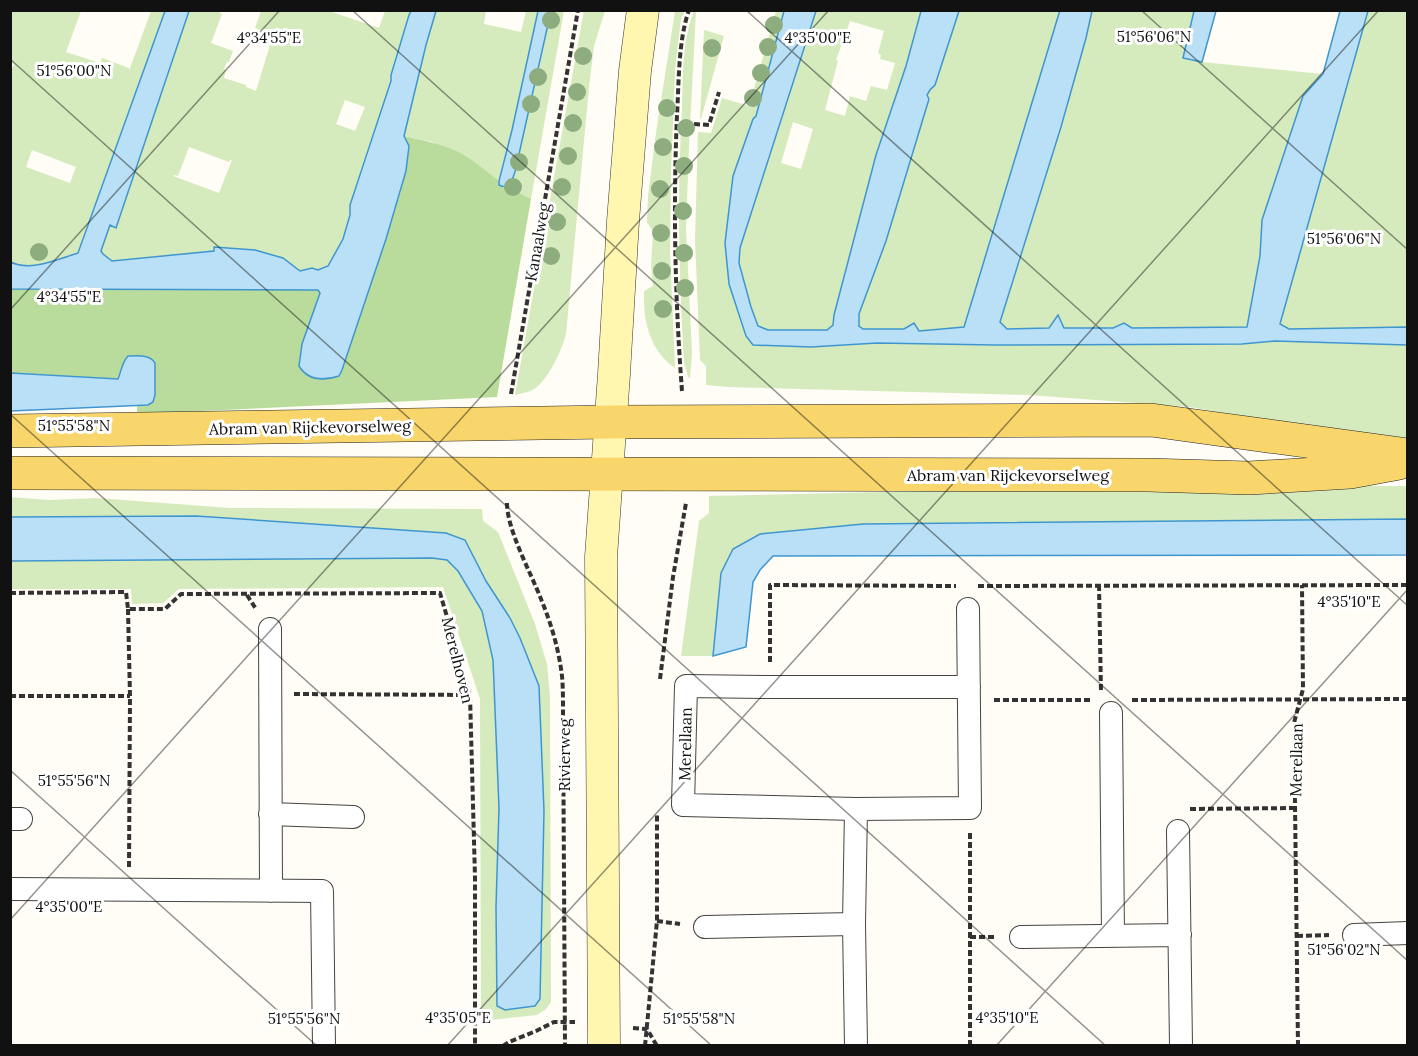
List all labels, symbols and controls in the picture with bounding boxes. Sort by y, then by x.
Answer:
text: 51°56'06"N [1117,27,1191,46]
text: 4°34'55"E [237,28,301,47]
text: 4°35'00"E [785,28,851,47]
text: 51°56'00"N [37,61,111,80]
street label: Kanaalweg [520,200,554,283]
text: 51°56'06"N [1307,229,1381,248]
text: 4°34'55"E [37,287,101,306]
street label: Abram van Rijckevorselweg [208,415,412,439]
text: 51°55'58"N [38,416,110,435]
street label: Abram van Rijckevorselweg [906,465,1110,485]
text: 4°35'10"E [1318,592,1380,611]
street label: Merelhoven [438,615,478,706]
street label: Merellaan [674,707,696,781]
street label: Rivierweg [554,717,574,791]
street label: Merellaan [1285,723,1307,797]
text: 51°55'56"N [38,771,110,790]
text: 4°35'00"E [36,897,102,916]
text: 51°56'02"N [1307,940,1381,959]
text: 4°35'05"E [425,1008,491,1027]
text: 4°35'10"E [976,1008,1038,1027]
text: 51°55'56"N [268,1009,340,1028]
text: 51°55'58"N [663,1009,735,1028]

